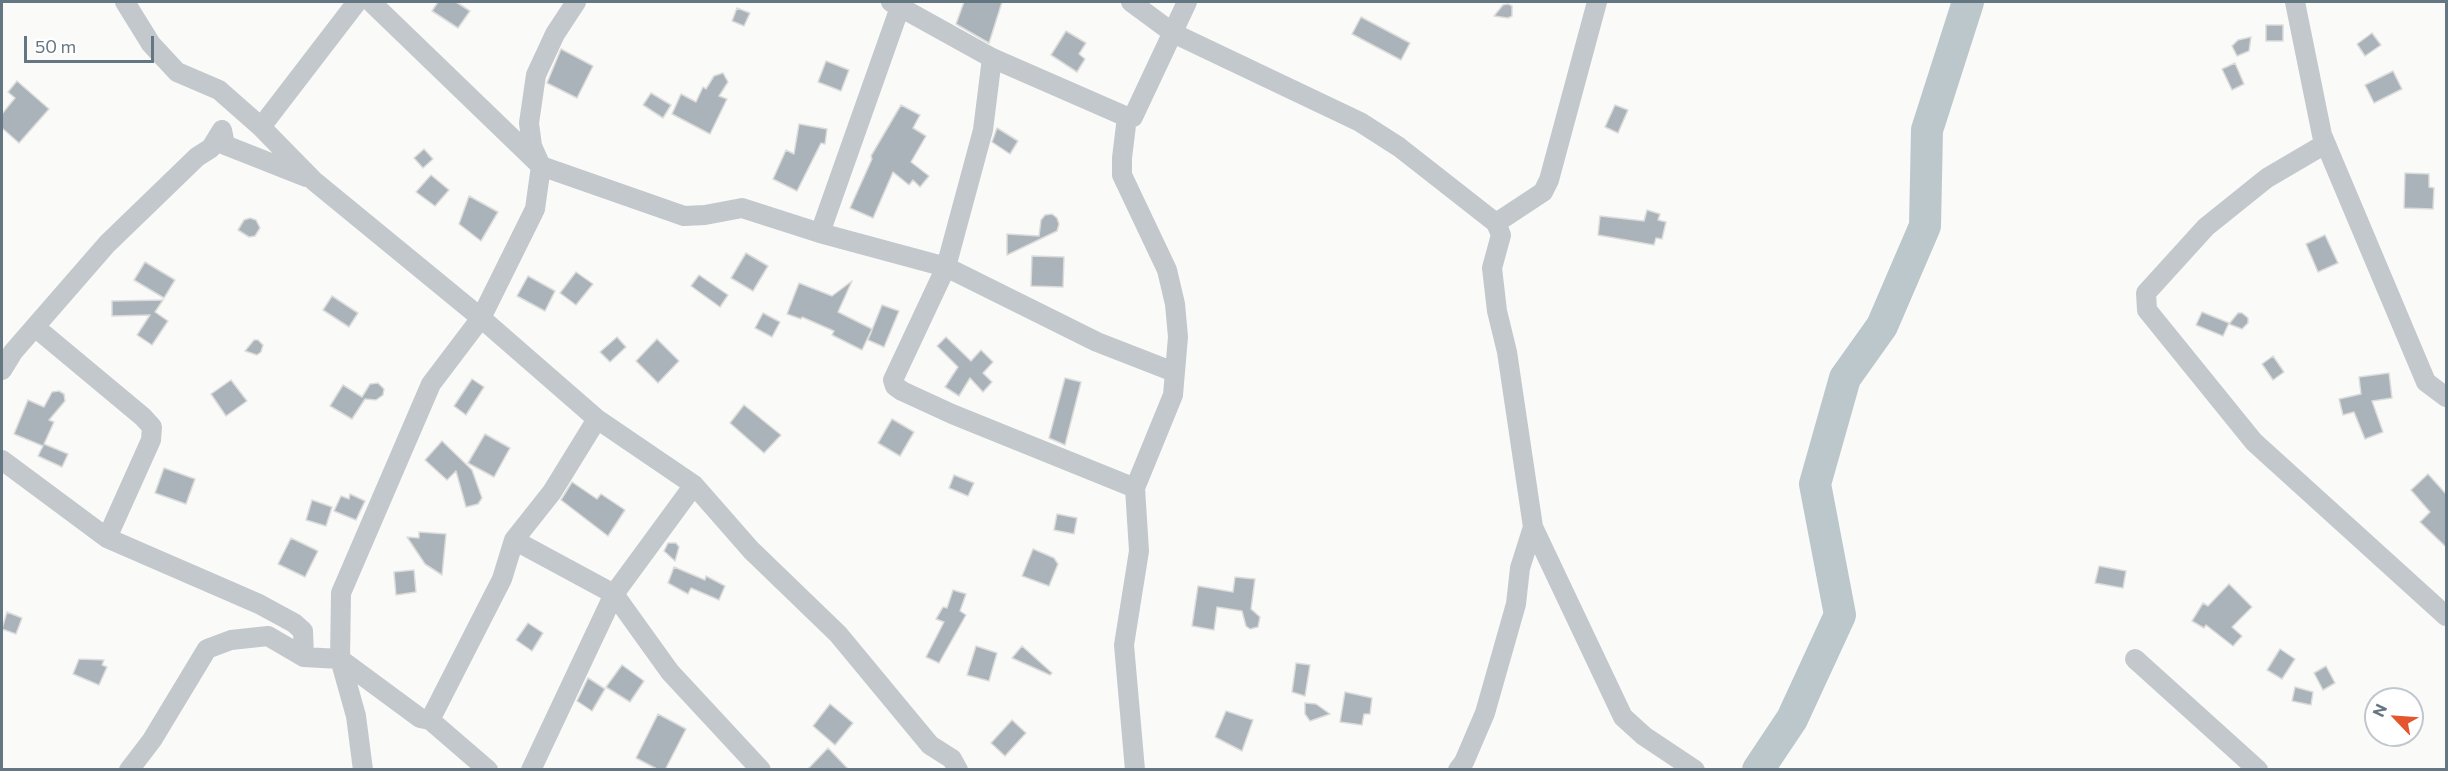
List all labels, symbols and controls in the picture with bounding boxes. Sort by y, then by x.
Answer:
scale bar [27,24,158,62]
text: 50 m [35,35,76,57]
north arrow [2364,687,2424,747]
text: N [2368,701,2390,719]

